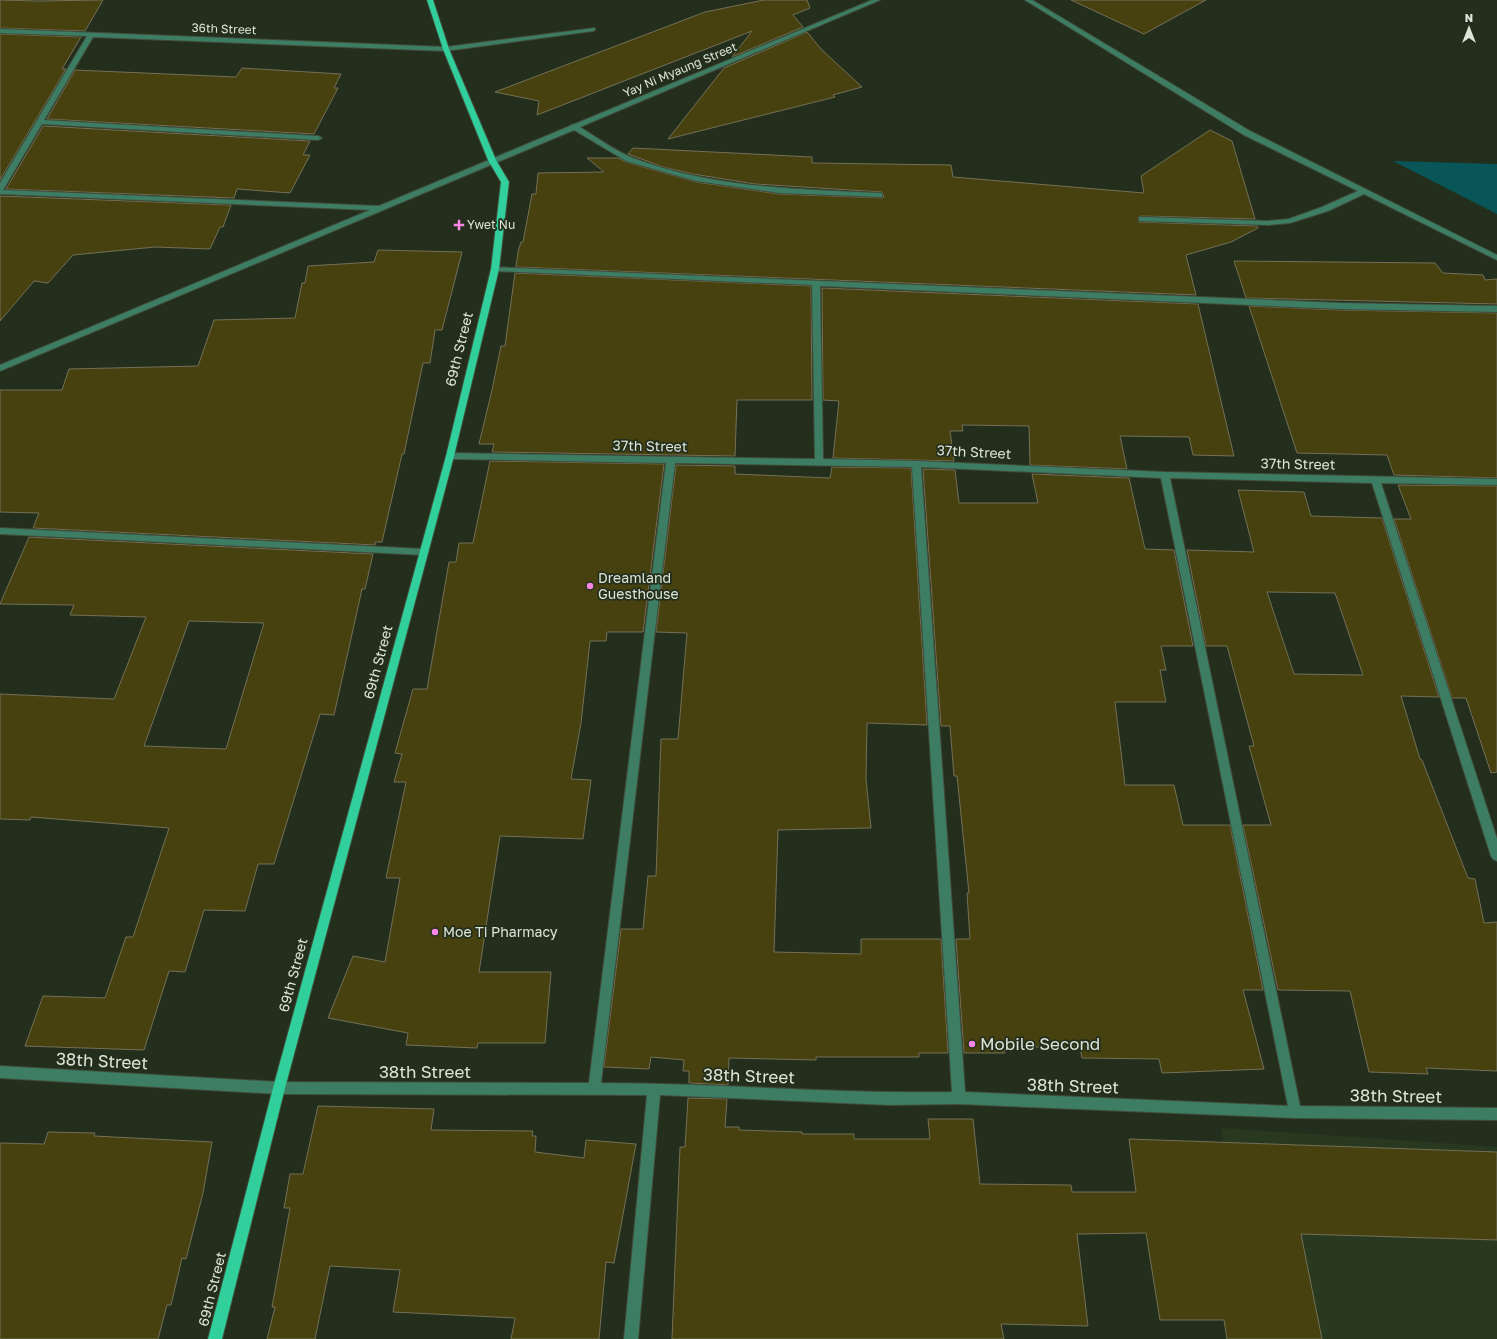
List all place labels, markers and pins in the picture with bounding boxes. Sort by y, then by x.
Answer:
place label: Ywet Nu [467,217,515,232]
marker: Ywet Nu [454,220,464,230]
place label: Dreamland Guesthouse [598,569,679,602]
marker: Dreamland Guesthouse [585,581,595,591]
place label: Moe Ti Pharmacy [443,923,558,940]
marker: Moe Ti Pharmacy [430,927,440,937]
place label: Mobile Second [980,1033,1100,1054]
marker: Mobile Second [967,1039,977,1049]

